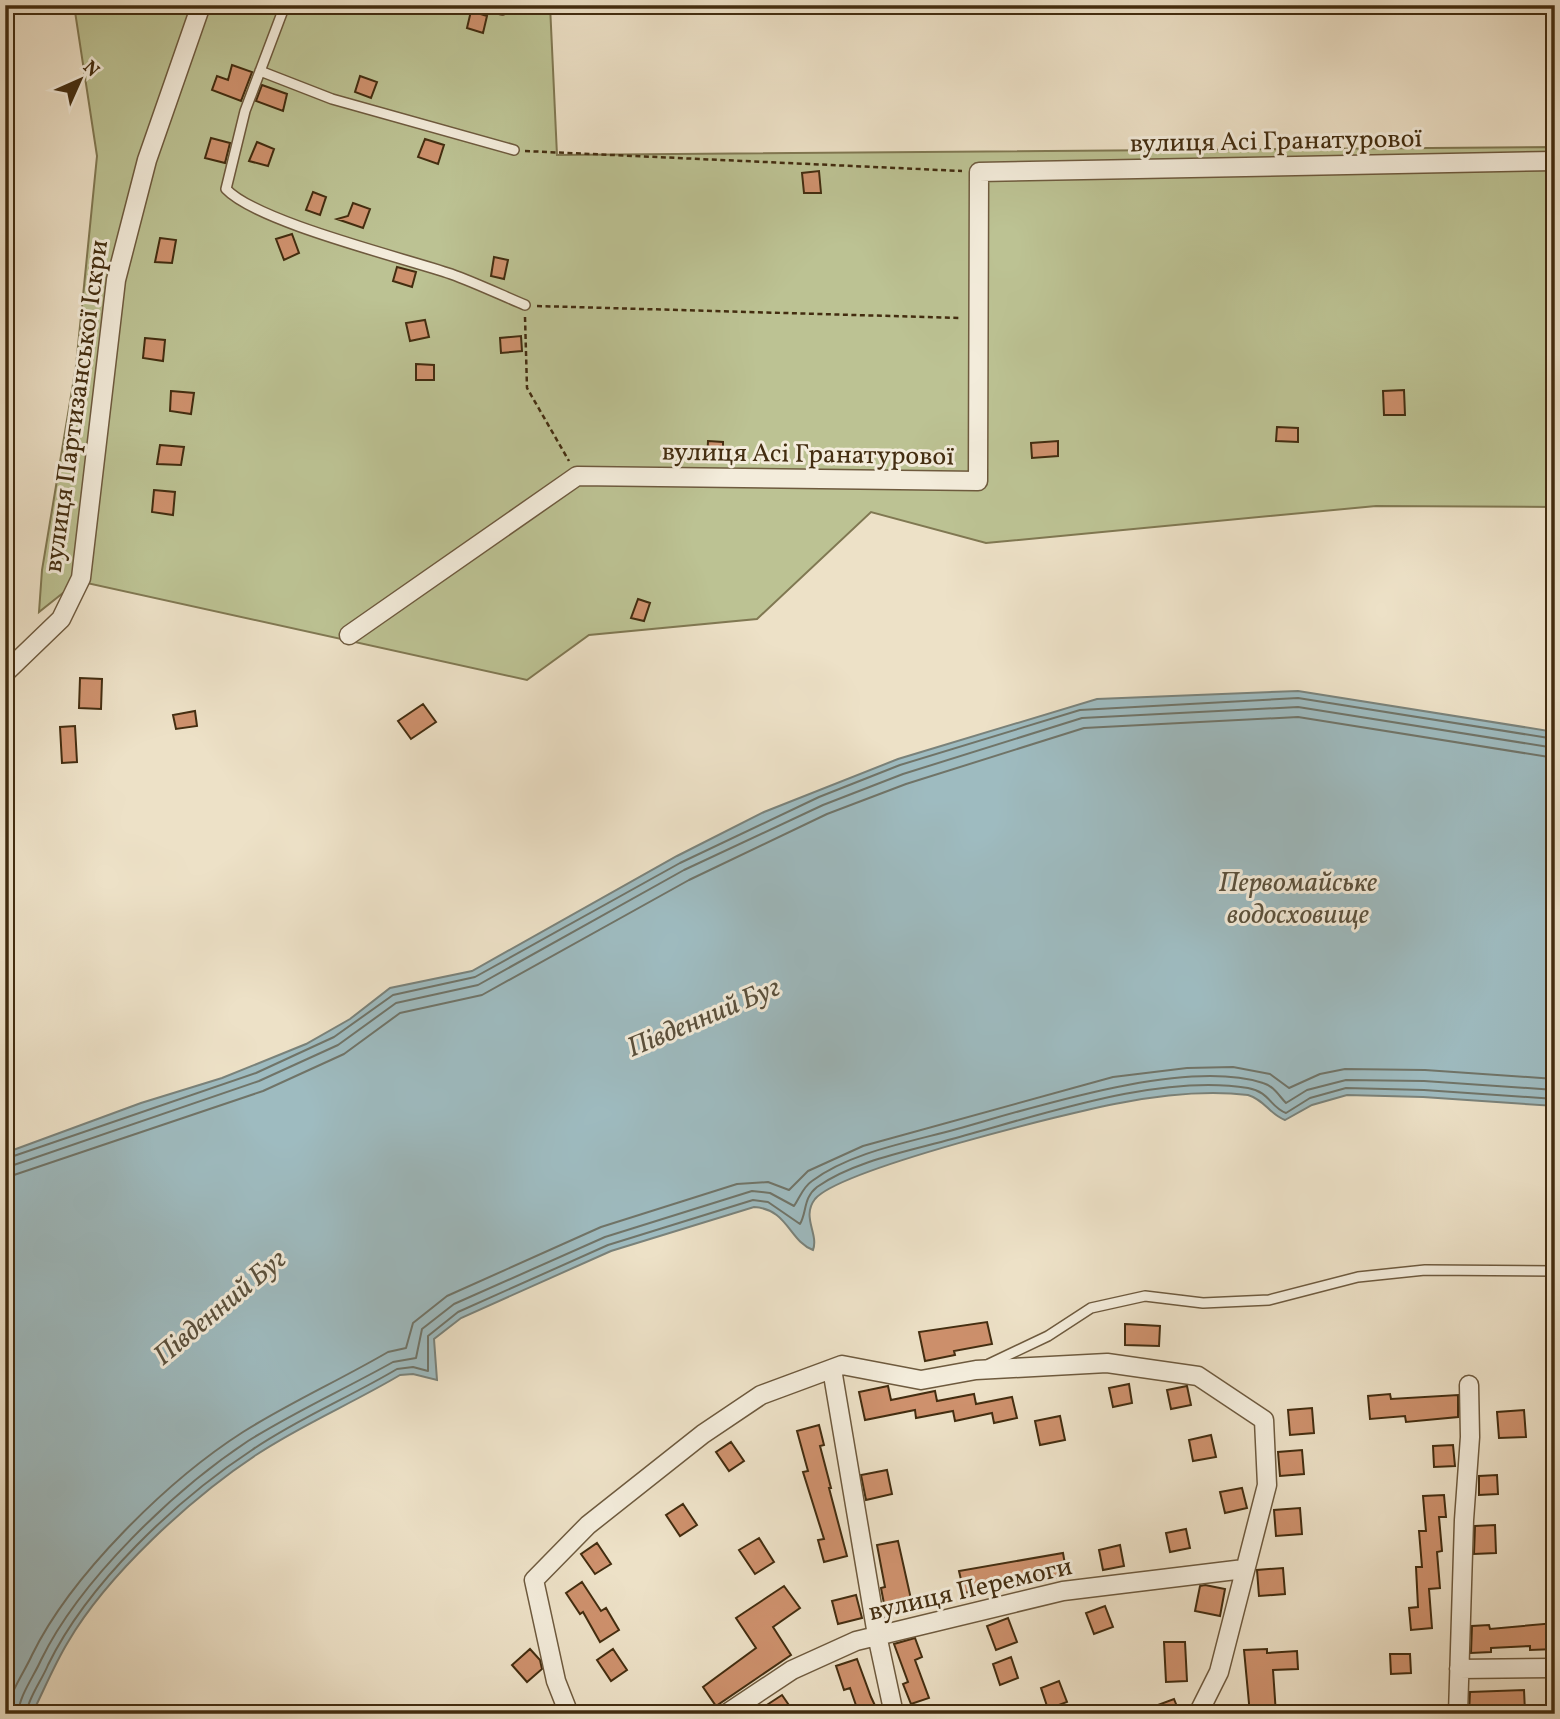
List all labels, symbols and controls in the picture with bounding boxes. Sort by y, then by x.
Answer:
north arrow [46,46,116,116]
text: N [77,55,105,84]
street label: вулиця Асі Гранатурової [1130,121,1423,163]
street label: вулиця Партизанської Іскри [36,238,118,575]
street label: вулиця Асі Гранатурової [661,434,955,476]
water label: Первомайське водосховище [1219,864,1377,935]
water label: Південний Буг [621,969,787,1068]
water label: Південний Буг [146,1241,296,1375]
street label: вулиця Перемоги [865,1549,1076,1631]

